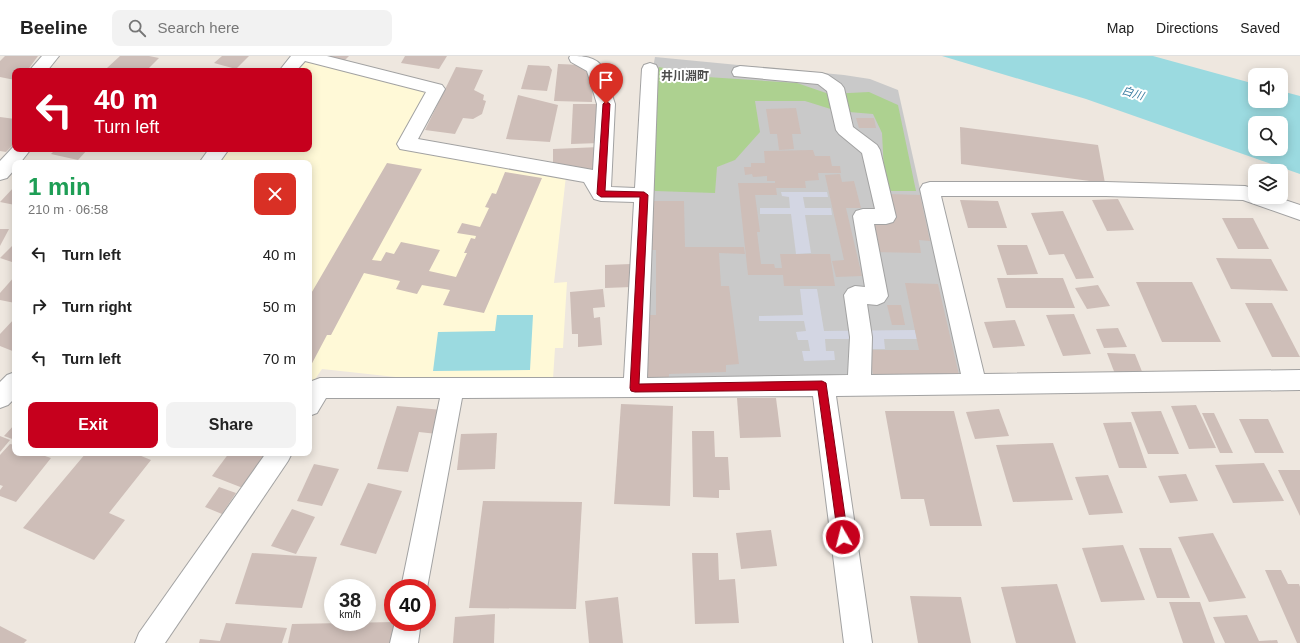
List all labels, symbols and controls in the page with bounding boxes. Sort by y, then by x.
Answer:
search box [112,10,392,46]
text: Beeline [20,17,88,38]
icon: search [126,17,148,39]
text: Search here [158,19,239,36]
text: Map [1107,20,1134,36]
text: Directions [1156,20,1218,36]
text: Saved [1240,20,1280,36]
pin [589,63,623,104]
map controls [1248,68,1288,204]
button: sound [1248,68,1288,108]
icon: arrive [595,69,617,91]
district label: 井川淵町 [661,69,709,83]
icon: left [28,84,80,136]
text: 40 m [94,84,158,115]
water label: 白川 [1121,84,1146,102]
button: search [1248,116,1288,156]
text: Turn left [94,117,159,137]
button: layers [1248,164,1288,204]
text: 1 min [28,173,91,200]
button: close [254,173,296,215]
text: 210 m · 06:58 [28,202,108,217]
icon: left [28,243,50,265]
text: Turn left [62,246,121,263]
text: 40 m [263,246,296,263]
icon: right [28,295,50,317]
text: Turn right [62,298,132,315]
text: 50 m [263,298,296,315]
icon: left [28,347,50,369]
text: Turn left [62,350,121,367]
text: 70 m [263,350,296,367]
button: Exit [28,402,158,448]
button: Share [166,402,296,448]
position arrow [822,516,864,558]
speed limit sign: 40 [384,579,436,631]
text: 38 [339,589,361,611]
text: km/h [339,609,361,620]

